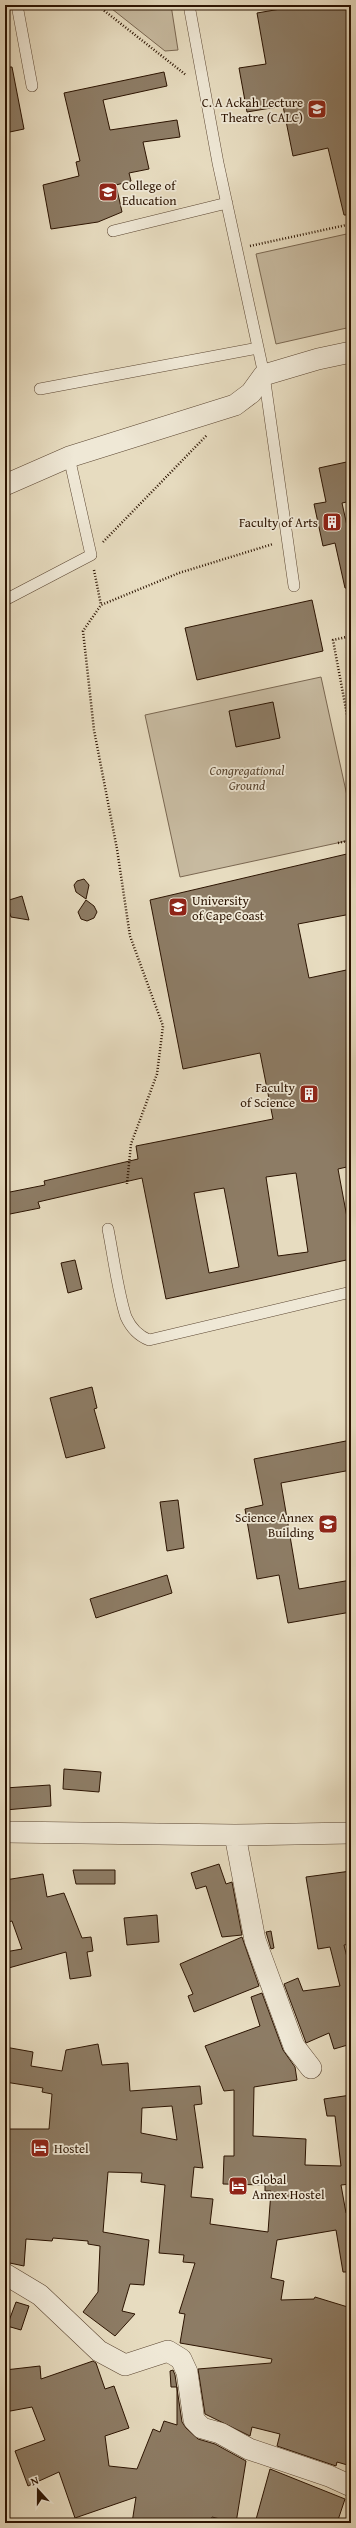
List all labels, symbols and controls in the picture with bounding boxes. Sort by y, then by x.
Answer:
place label: C. A Ackah Lecture Theatre (CALC) [202,93,303,127]
school or university icon: C. A Ackah Lecture Theatre (CALC) [306,98,328,120]
place label: College of Education [122,176,177,210]
school or university icon: College of Education [97,181,119,203]
building icon: Faculty of Arts [321,511,343,533]
place label: Faculty of Arts [239,513,318,532]
park label: Congregational Ground [210,761,284,795]
place label: University of Cape Coast [192,891,265,925]
school or university icon: University of Cape Coast [167,896,189,918]
place label: Faculty of Science [240,1078,296,1112]
building icon: Faculty of Science [298,1083,320,1105]
place label: Science Annex Building [235,1508,315,1542]
school or university icon: Science Annex Building [317,1513,339,1535]
hotel icon: Hostel [29,2137,51,2159]
place label: Hostel [54,2139,89,2158]
place label: Global Annex Hostel [252,2170,325,2204]
hotel icon: Global Annex Hostel [227,2175,249,2197]
north arrow [18,2470,58,2510]
text: N [28,2472,41,2489]

